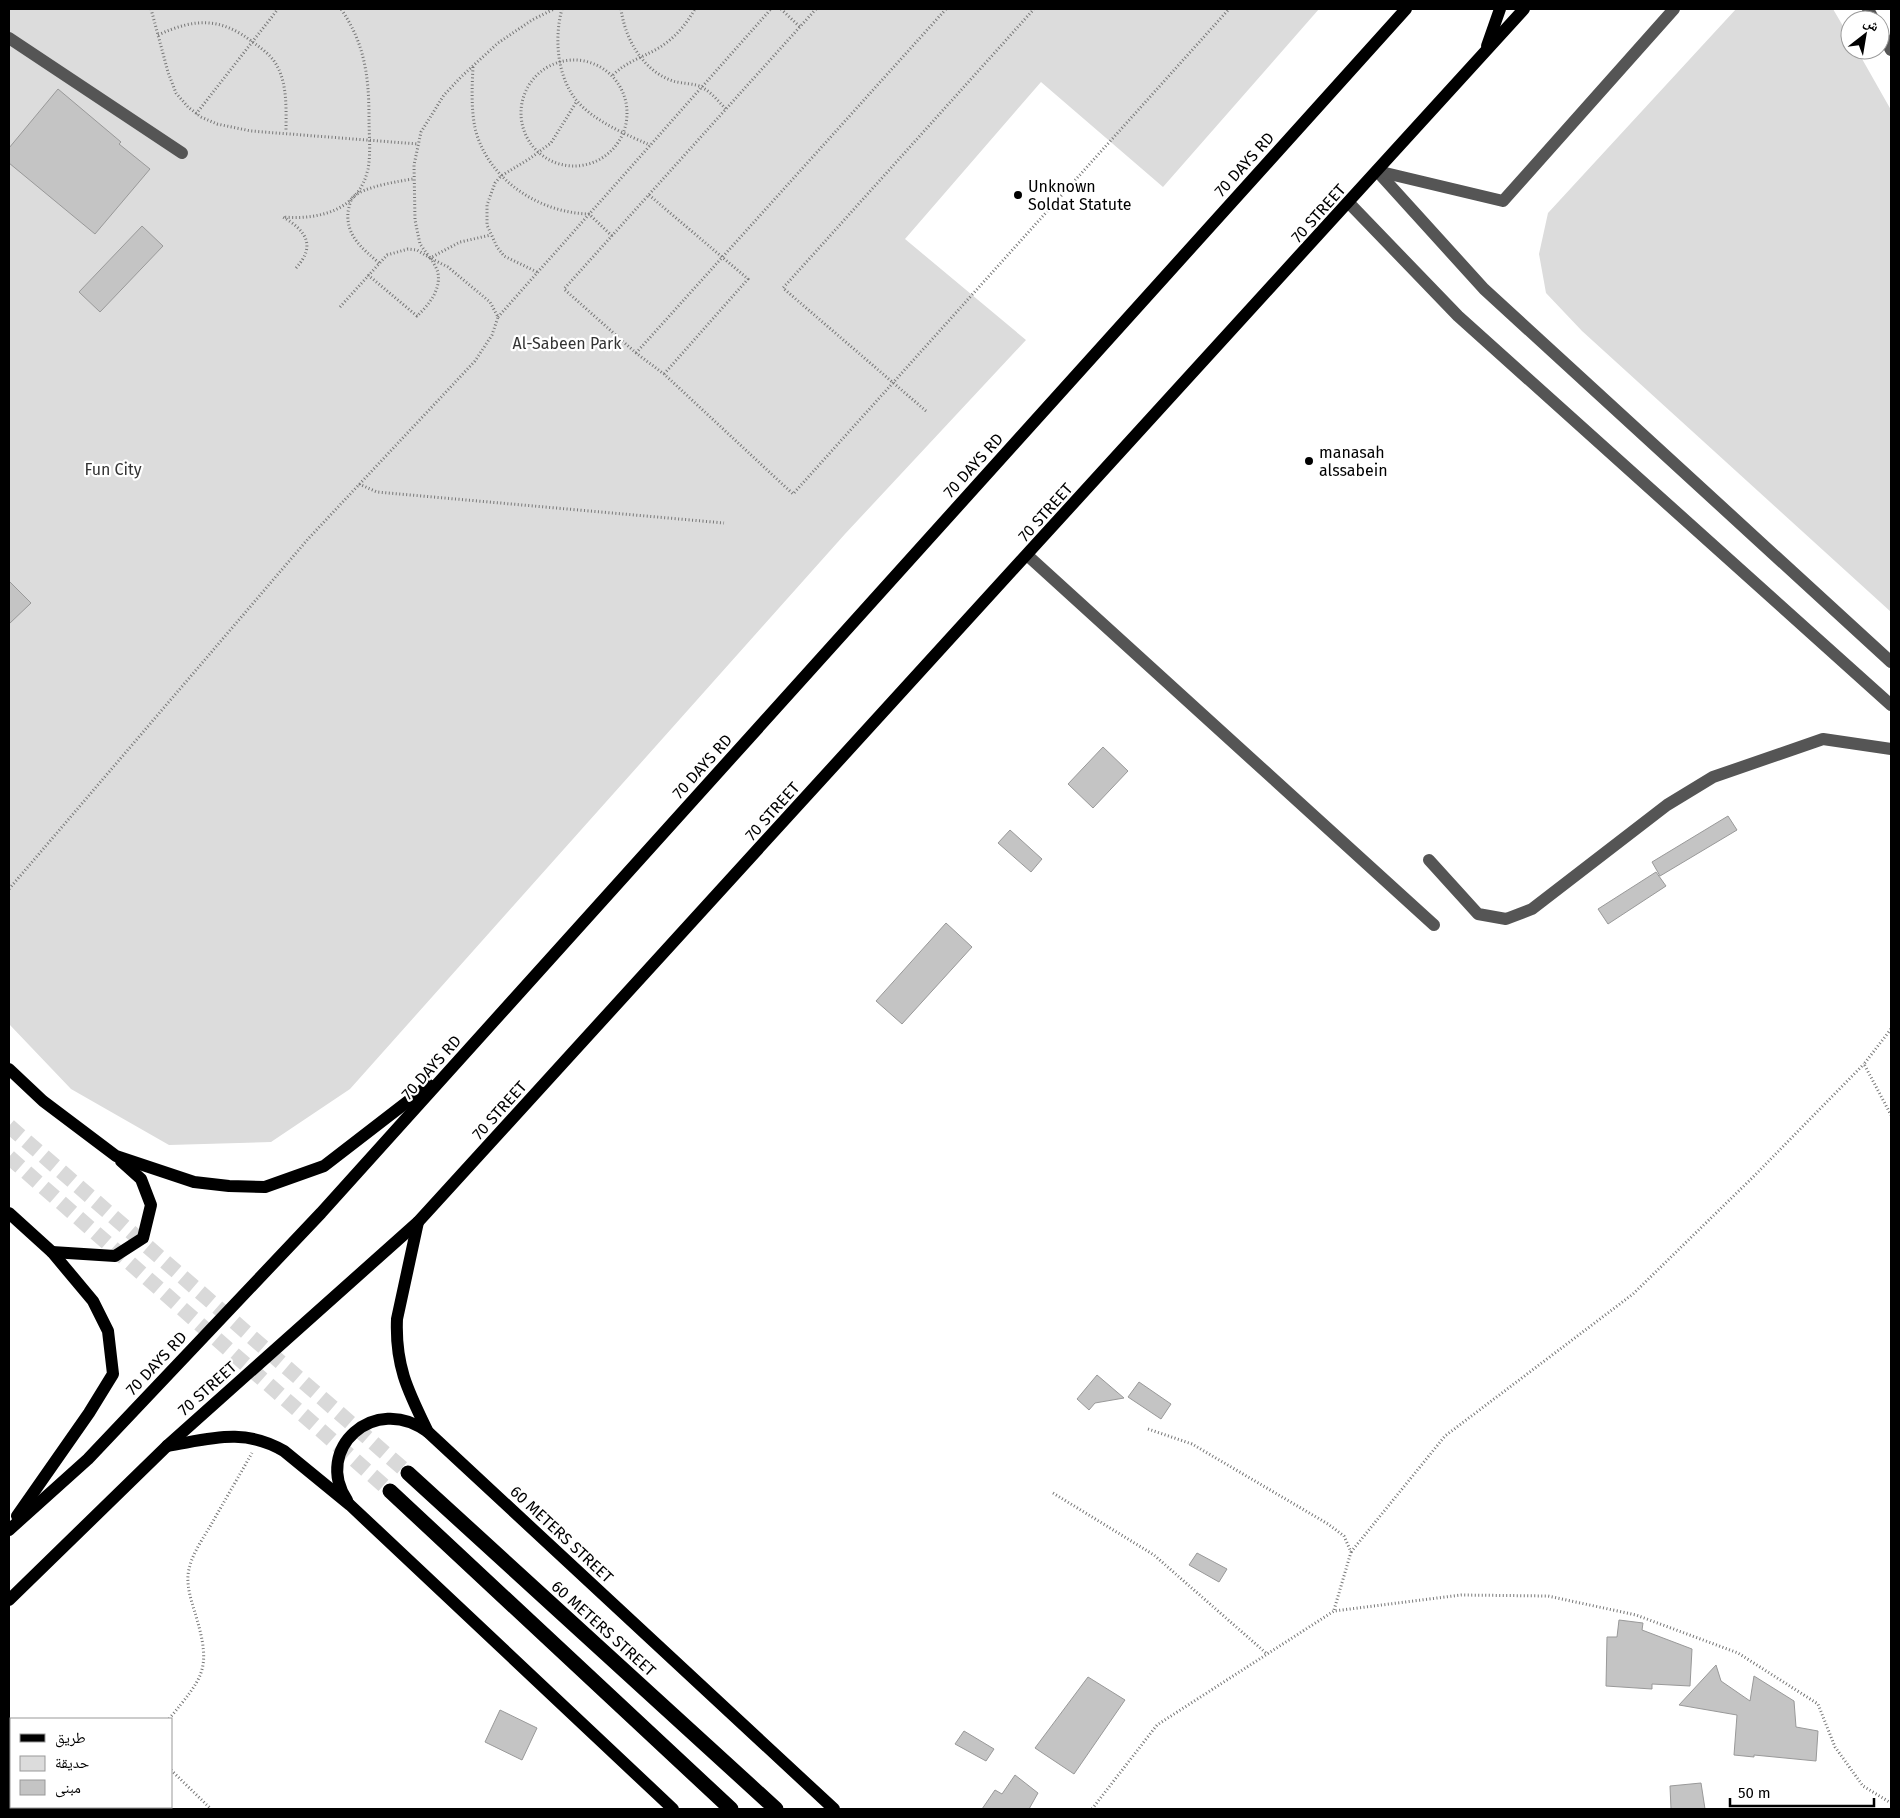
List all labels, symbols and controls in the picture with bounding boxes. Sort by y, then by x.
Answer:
north arrow [1840,10,1890,60]
text: ش [1861,13,1882,35]
street label: 70 DAYS RD [1211,128,1278,200]
place label: Unknown Soldat Statute [1028,177,1131,214]
street label: 70 STREET [1287,180,1350,246]
marker: Unknown Soldat Statute [1012,189,1024,201]
park label: Al-Sabeen Park [513,334,622,353]
street label: 70 DAYS RD [940,429,1007,501]
place label: manasah alssabein [1319,443,1388,480]
marker: manasah alssabein [1303,455,1315,467]
park label: Fun City [84,460,142,479]
street label: 70 STREET [1014,479,1077,545]
street label: 70 DAYS RD [669,730,736,802]
street label: 70 STREET [741,778,804,844]
street label: 70 DAYS RD [398,1031,465,1103]
street label: 70 STREET [468,1077,531,1143]
street label: 70 DAYS RD [122,1328,191,1399]
street label: 70 STREET [174,1357,241,1419]
street label: 60 METERS STREET [506,1482,618,1587]
street label: 60 METERS STREET [548,1577,660,1681]
legend [10,1718,172,1808]
text: طريق [55,1729,86,1748]
text: حديقة [55,1754,90,1772]
scale bar [1730,1776,1874,1808]
text: مبنى [55,1779,81,1798]
text: 50 m [1738,1784,1771,1802]

